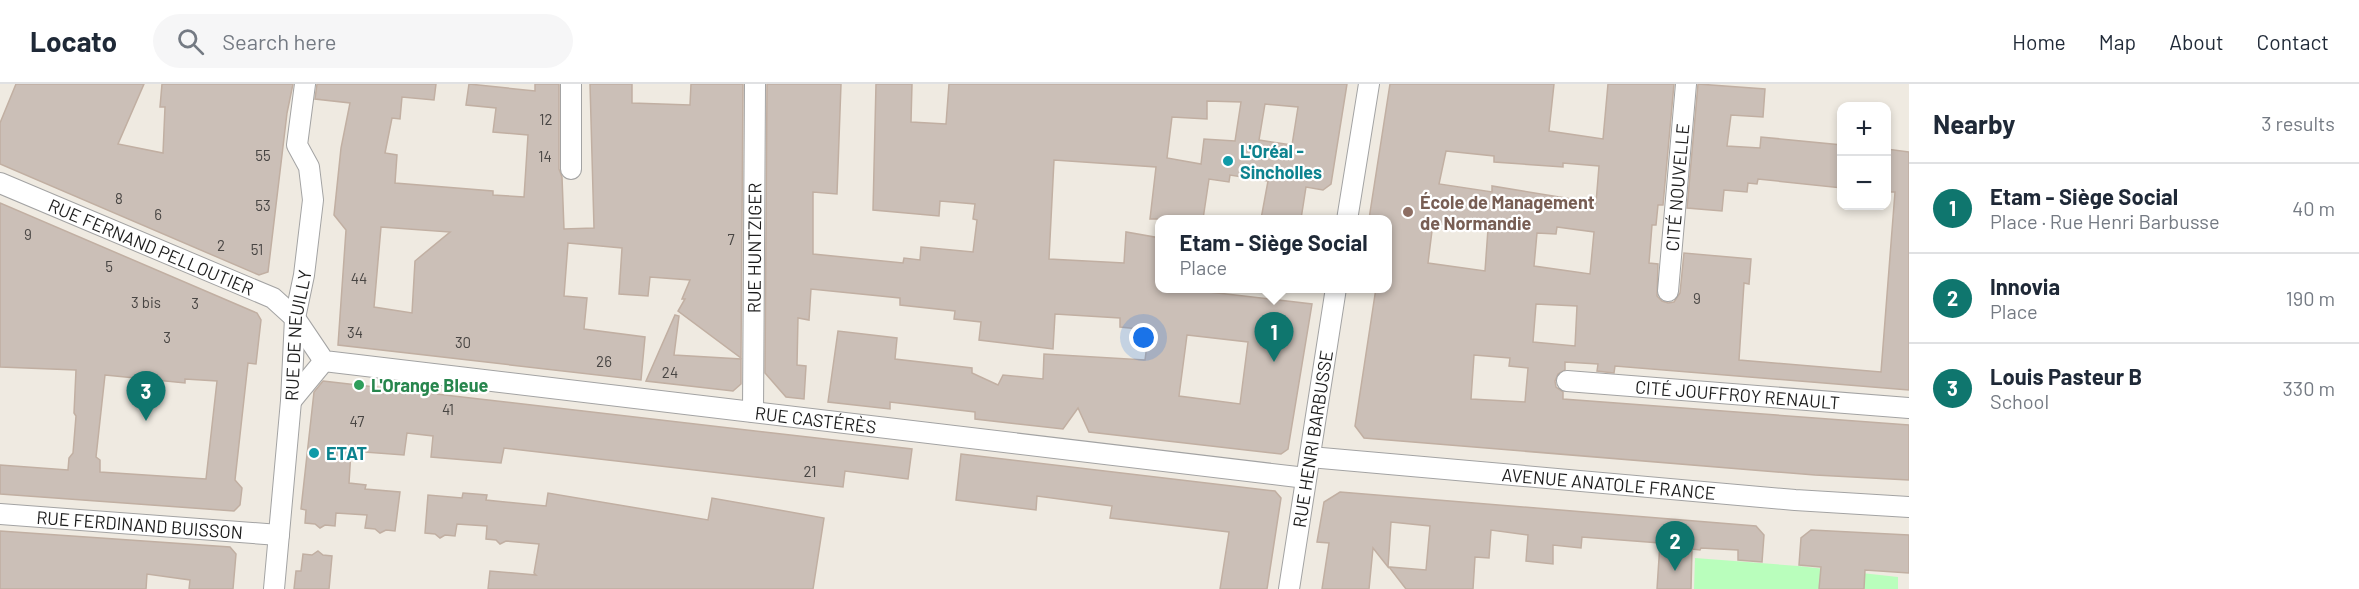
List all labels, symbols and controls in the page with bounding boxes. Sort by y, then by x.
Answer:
search box [153,14,573,68]
text: Locato [30,24,117,58]
icon: search [174,25,207,58]
text: Search here [222,28,337,54]
text: Home [2012,29,2066,54]
text: Map [2099,29,2136,54]
text: About [2169,29,2224,54]
text: Contact [2257,29,2329,54]
map controls [1837,102,1891,210]
button: + [1837,102,1891,156]
text: Nearby [1933,108,2015,139]
house number: 12 [539,110,553,128]
text: 3 results [2261,111,2335,135]
street label: CITÉ NOUVELLE [1661,123,1694,252]
place label: L'Oréal - Sincholles [1240,140,1322,183]
house number: 55 [255,146,271,164]
house number: 14 [538,147,552,165]
marker: L'Oréal - Sincholles [1221,154,1235,168]
button: − [1837,156,1891,210]
street label: RUE HUNTZIGER [743,183,765,313]
text: Etam - Siège Social [1990,183,2178,209]
house number: 8 [115,189,123,207]
place label: École de Management de Normandie [1420,191,1595,234]
street label: RUE FERNAND PELLOUTIER [45,194,257,300]
house number: 53 [255,196,271,214]
text: 1 [1949,196,1956,220]
text: 40 m [2292,196,2335,220]
house number: 6 [154,205,162,223]
marker: École de Management de Normandie [1401,205,1415,219]
text: Place · Rue Henri Barbusse [1990,209,2220,233]
popup [1155,215,1392,293]
house number: 9 [24,225,32,243]
text: Etam - Siège Social [1179,229,1368,255]
house number: 7 [727,230,735,248]
house number: 2 [217,236,225,254]
house number: 51 [251,240,263,258]
text: Place [1179,255,1227,279]
house number: 5 [105,257,113,275]
street label: RUE DE NEUILLY [280,268,316,401]
house number: 44 [351,269,367,287]
text: Innovia [1990,273,2060,299]
text: 2 [1947,286,1958,310]
text: 190 m [2286,286,2335,310]
house number: 9 [1693,289,1701,307]
house number: 3 bis [131,293,161,311]
house number: 3 [191,294,199,312]
text: Place [1990,299,2038,323]
pin: 1 [1254,312,1294,362]
house number: 34 [347,323,363,341]
your location [1129,323,1158,352]
house number: 3 [163,328,171,346]
house number: 30 [455,333,471,351]
street label: RUE HENRI BARBUSSE [1288,349,1337,529]
house number: 26 [596,352,612,370]
house number: 24 [662,363,678,381]
text: Louis Pasteur B [1990,363,2142,389]
pin: 3 [126,372,166,421]
place label: L'Orange Bleue [371,374,488,396]
street label: CITÉ JOUFFROY RENAULT [1634,375,1841,413]
text: 3 [1947,376,1958,400]
text: 330 m [2283,376,2335,400]
marker: L'Orange Bleue [352,378,366,392]
text: School [1990,389,2049,413]
house number: 41 [442,400,454,418]
street label: RUE CASTÉRÈS [754,401,878,438]
house number: 47 [350,412,364,430]
place label: ETAT [326,442,367,464]
marker: ETAT [307,446,321,460]
house number: 21 [803,462,817,480]
street label: AVENUE ANATOLE FRANCE [1501,463,1717,504]
street label: RUE FERDINAND BUISSON [36,506,244,543]
pin: 2 [1656,522,1694,571]

